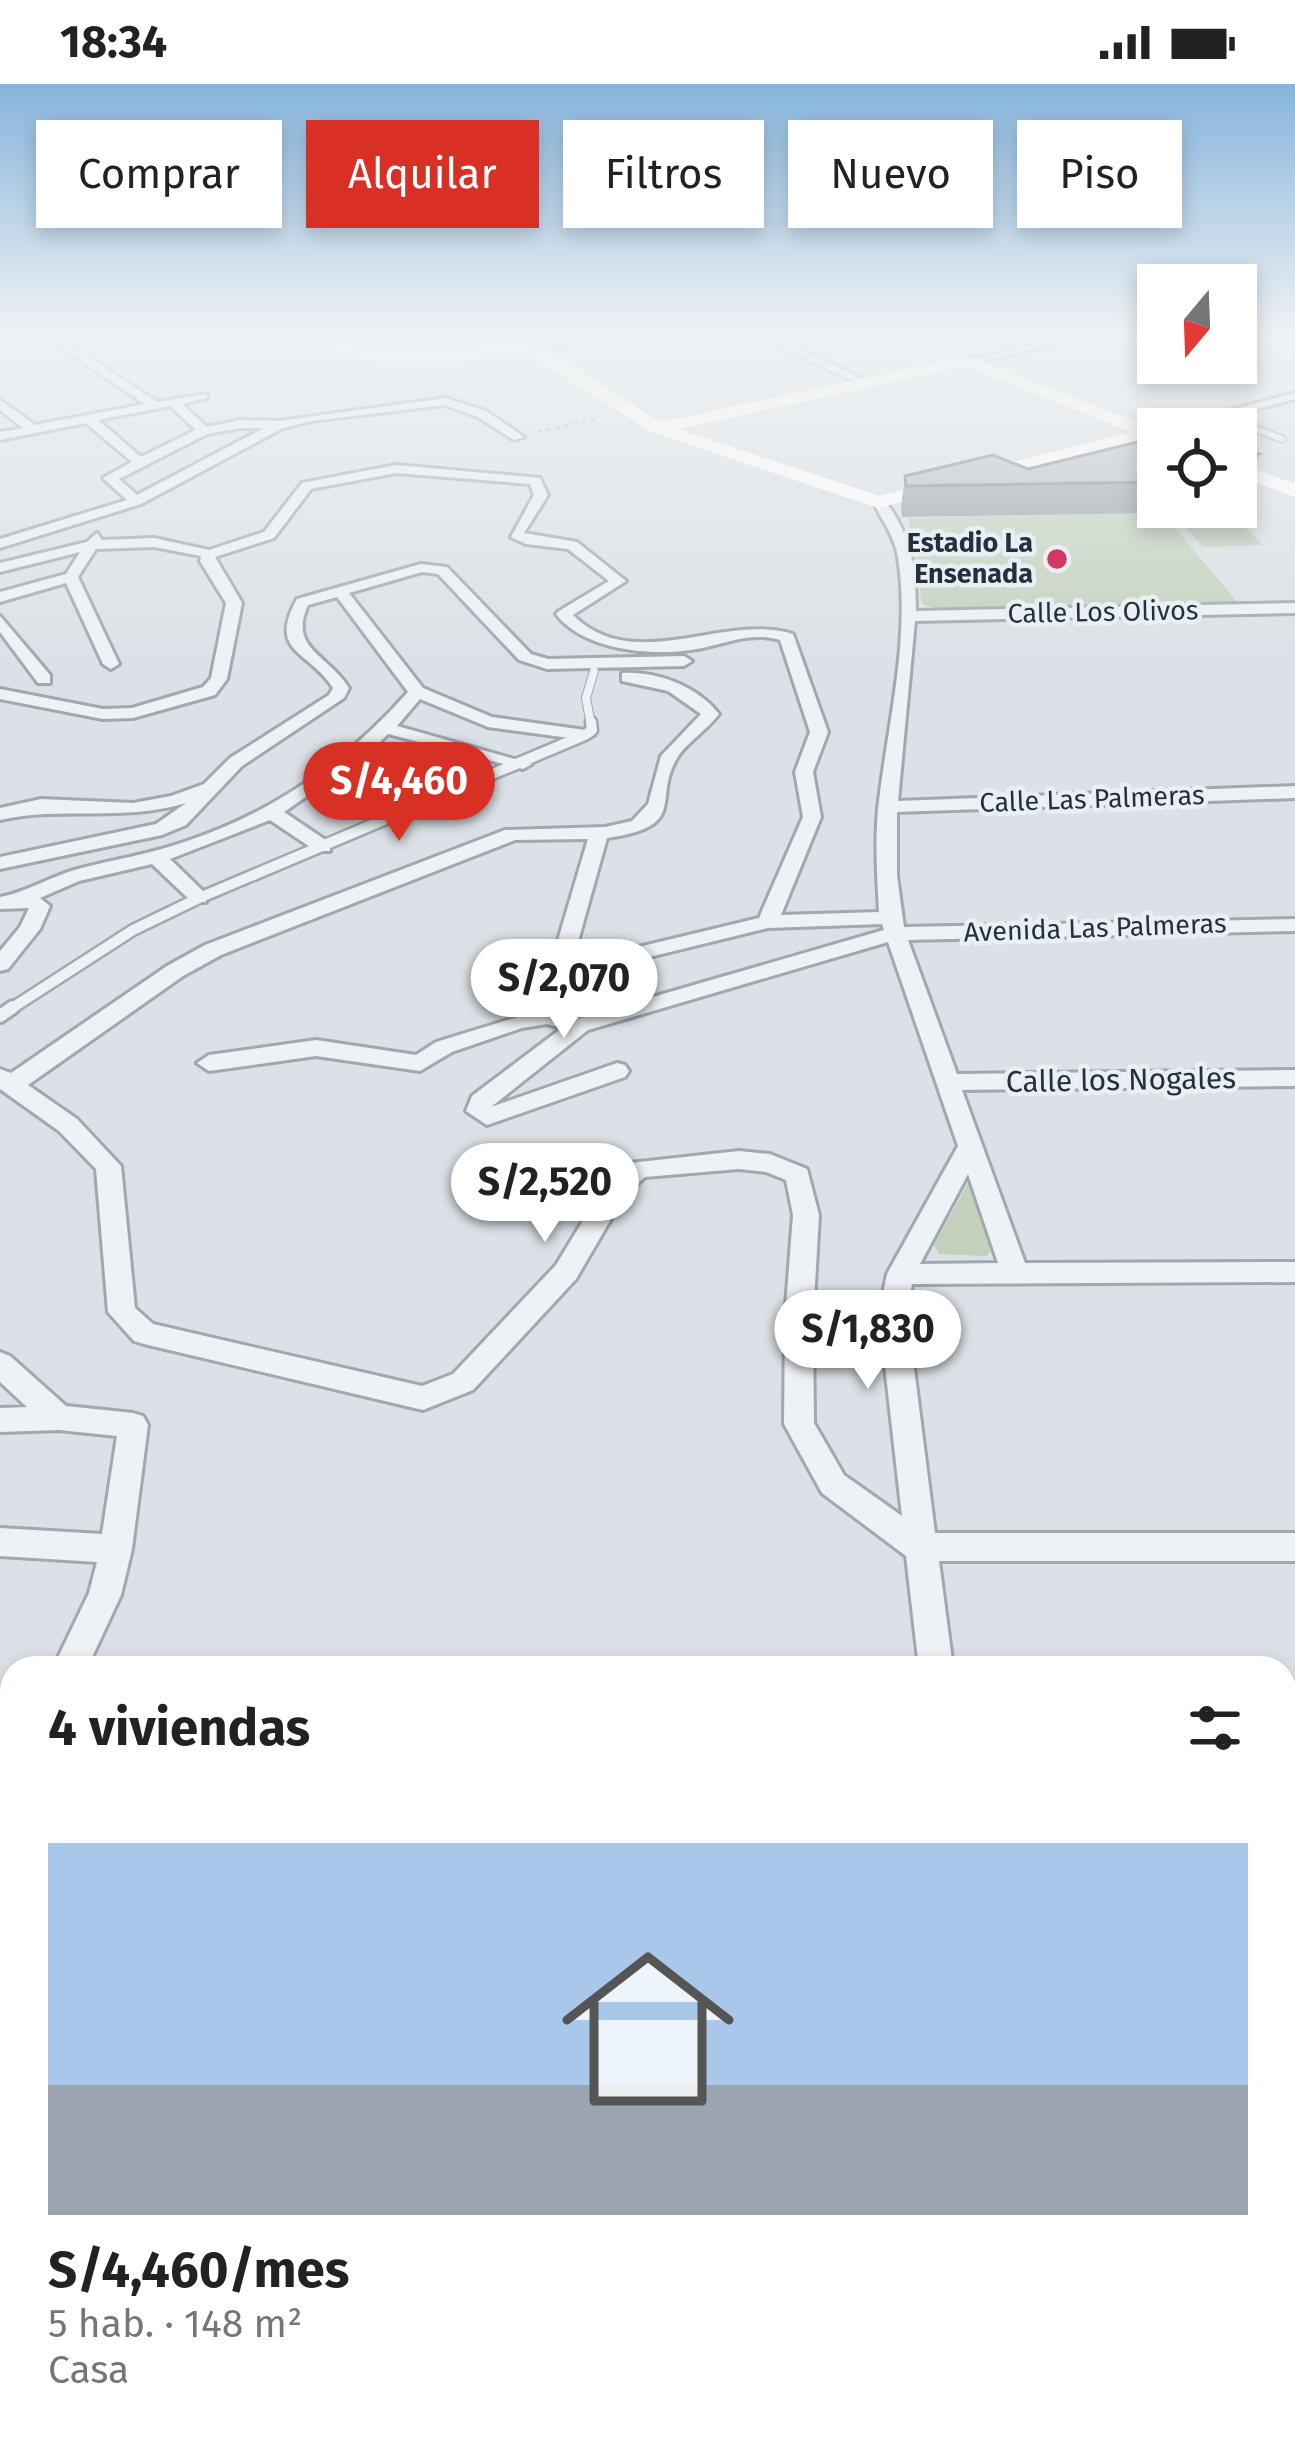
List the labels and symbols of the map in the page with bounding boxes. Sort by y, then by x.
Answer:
north arrow [1137,264,1257,384]
place label: Estadio La Ensenada [907,527,1033,590]
marker: Estadio La Ensenada [1044,546,1070,572]
street label: Calle Los Olivos [1007,594,1199,630]
pin: S/4,460 [288,742,510,844]
street label: Calle Las Palmeras [979,779,1205,819]
street label: Avenida Las Palmeras [963,907,1227,949]
pin: S/2,070 [453,939,675,1041]
street label: Calle los Nogales [1005,1060,1237,1100]
pin: S/2,520 [434,1143,656,1245]
pin: S/1,830 [757,1290,979,1392]

